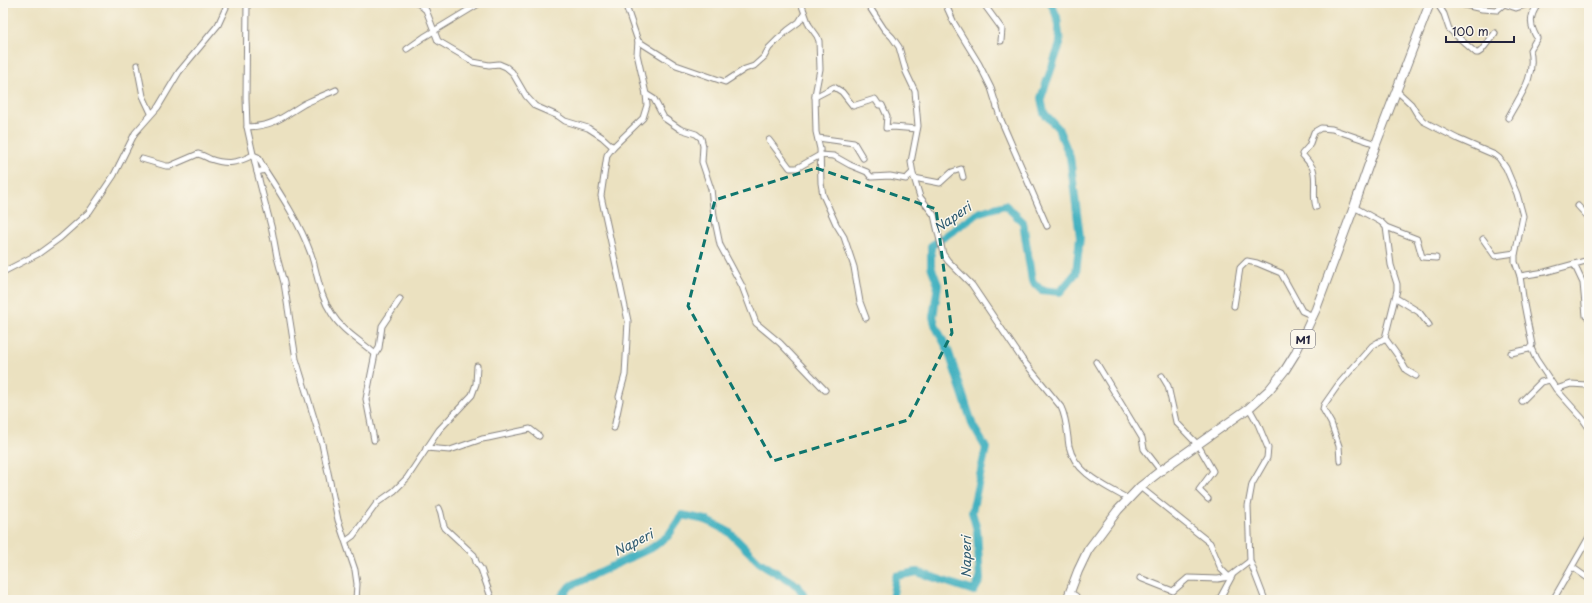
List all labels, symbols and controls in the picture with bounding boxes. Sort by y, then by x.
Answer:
scale bar [1446,18,1514,44]
text: 100 m [1452,22,1489,40]
water label: Naperi [929,196,977,237]
road number: M1 [1291,330,1315,348]
water label: Naperi [610,523,658,560]
water label: Naperi [956,534,975,578]

